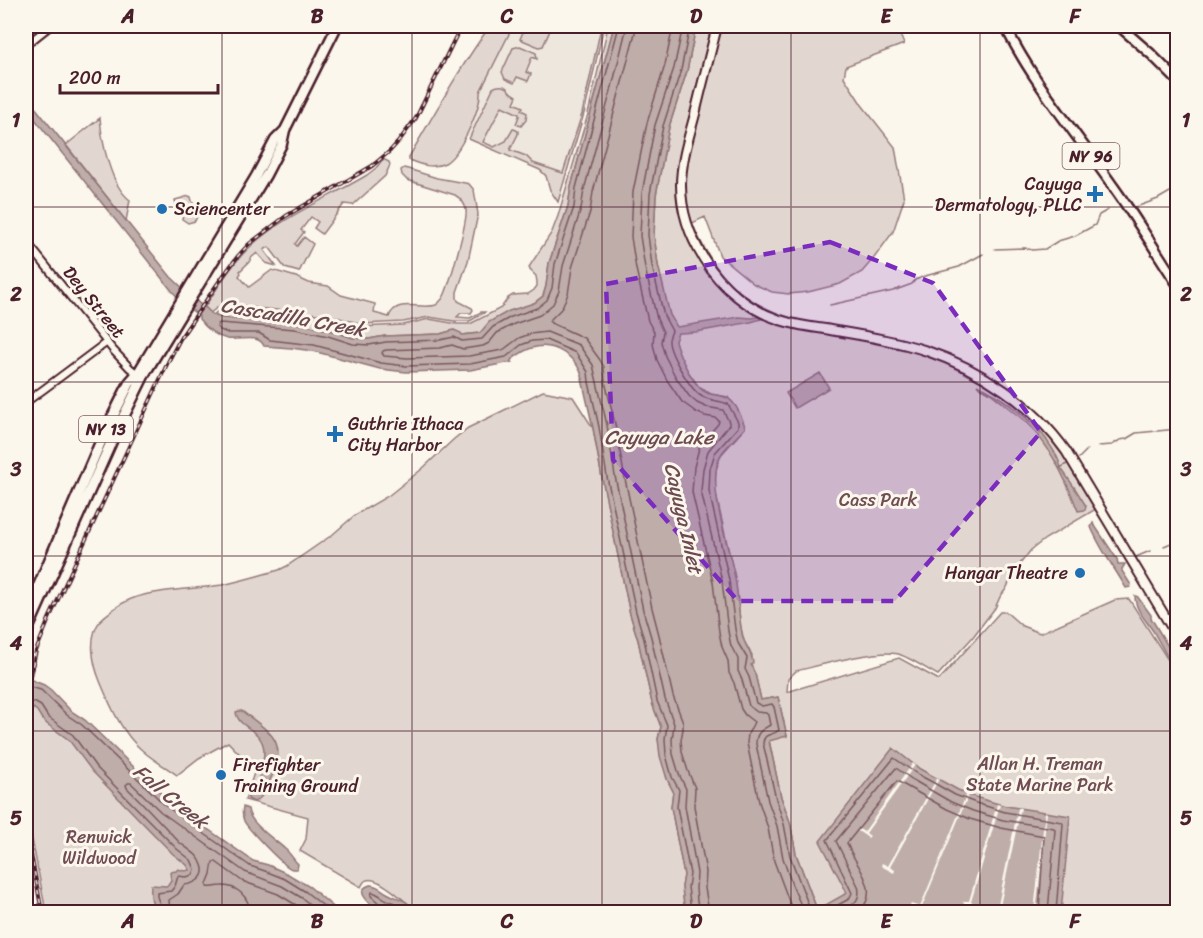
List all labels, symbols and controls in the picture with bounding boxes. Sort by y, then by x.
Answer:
text: A [120,0,135,34]
text: B [311,0,324,34]
text: C [500,0,514,34]
text: D [690,0,703,34]
text: E [880,0,893,34]
text: F [1069,0,1082,34]
scale bar [60,57,218,95]
text: 200 m [69,62,121,94]
text: 1 [12,103,21,138]
text: 1 [1182,103,1191,138]
road number: NY 96 [1062,143,1120,169]
place label: Cayuga Dermatology, PLLC [935,168,1083,221]
marker: Cayuga Dermatology, PLLC [1086,185,1104,203]
place label: Sciencenter [174,193,272,225]
marker: Sciencenter [155,202,169,216]
street label: Dey Street [54,258,134,346]
text: 2 [9,277,22,312]
text: 2 [1179,277,1192,312]
water label: Cascadilla Creek [218,288,370,348]
place label: Guthrie Ithaca City Harbor [348,408,464,461]
road number: NY 13 [79,416,133,442]
water label: Cayuga Lake [604,420,715,455]
marker: Guthrie Ithaca City Harbor [326,425,344,443]
text: 3 [10,452,22,487]
text: 3 [1180,452,1192,487]
water label: Cayuga Inlet [654,459,714,579]
park label: Cass Park [839,484,917,516]
place label: Hangar Theatre [945,557,1068,589]
marker: Hangar Theatre [1073,566,1087,580]
text: 4 [9,626,23,661]
text: 4 [1179,626,1193,661]
park label: Allan H. Treman State Marine Park [966,748,1114,801]
place label: Firefighter Training Ground [233,749,359,802]
water label: Fall Creek [125,755,218,839]
marker: Firefighter Training Ground [214,768,228,782]
text: 5 [10,801,22,836]
text: 5 [1180,801,1192,836]
park label: Renwick Wildwood [62,821,137,874]
text: A [120,904,135,938]
text: B [311,904,324,938]
text: C [500,904,514,938]
text: D [690,904,703,938]
text: E [880,904,893,938]
text: F [1069,904,1082,938]

